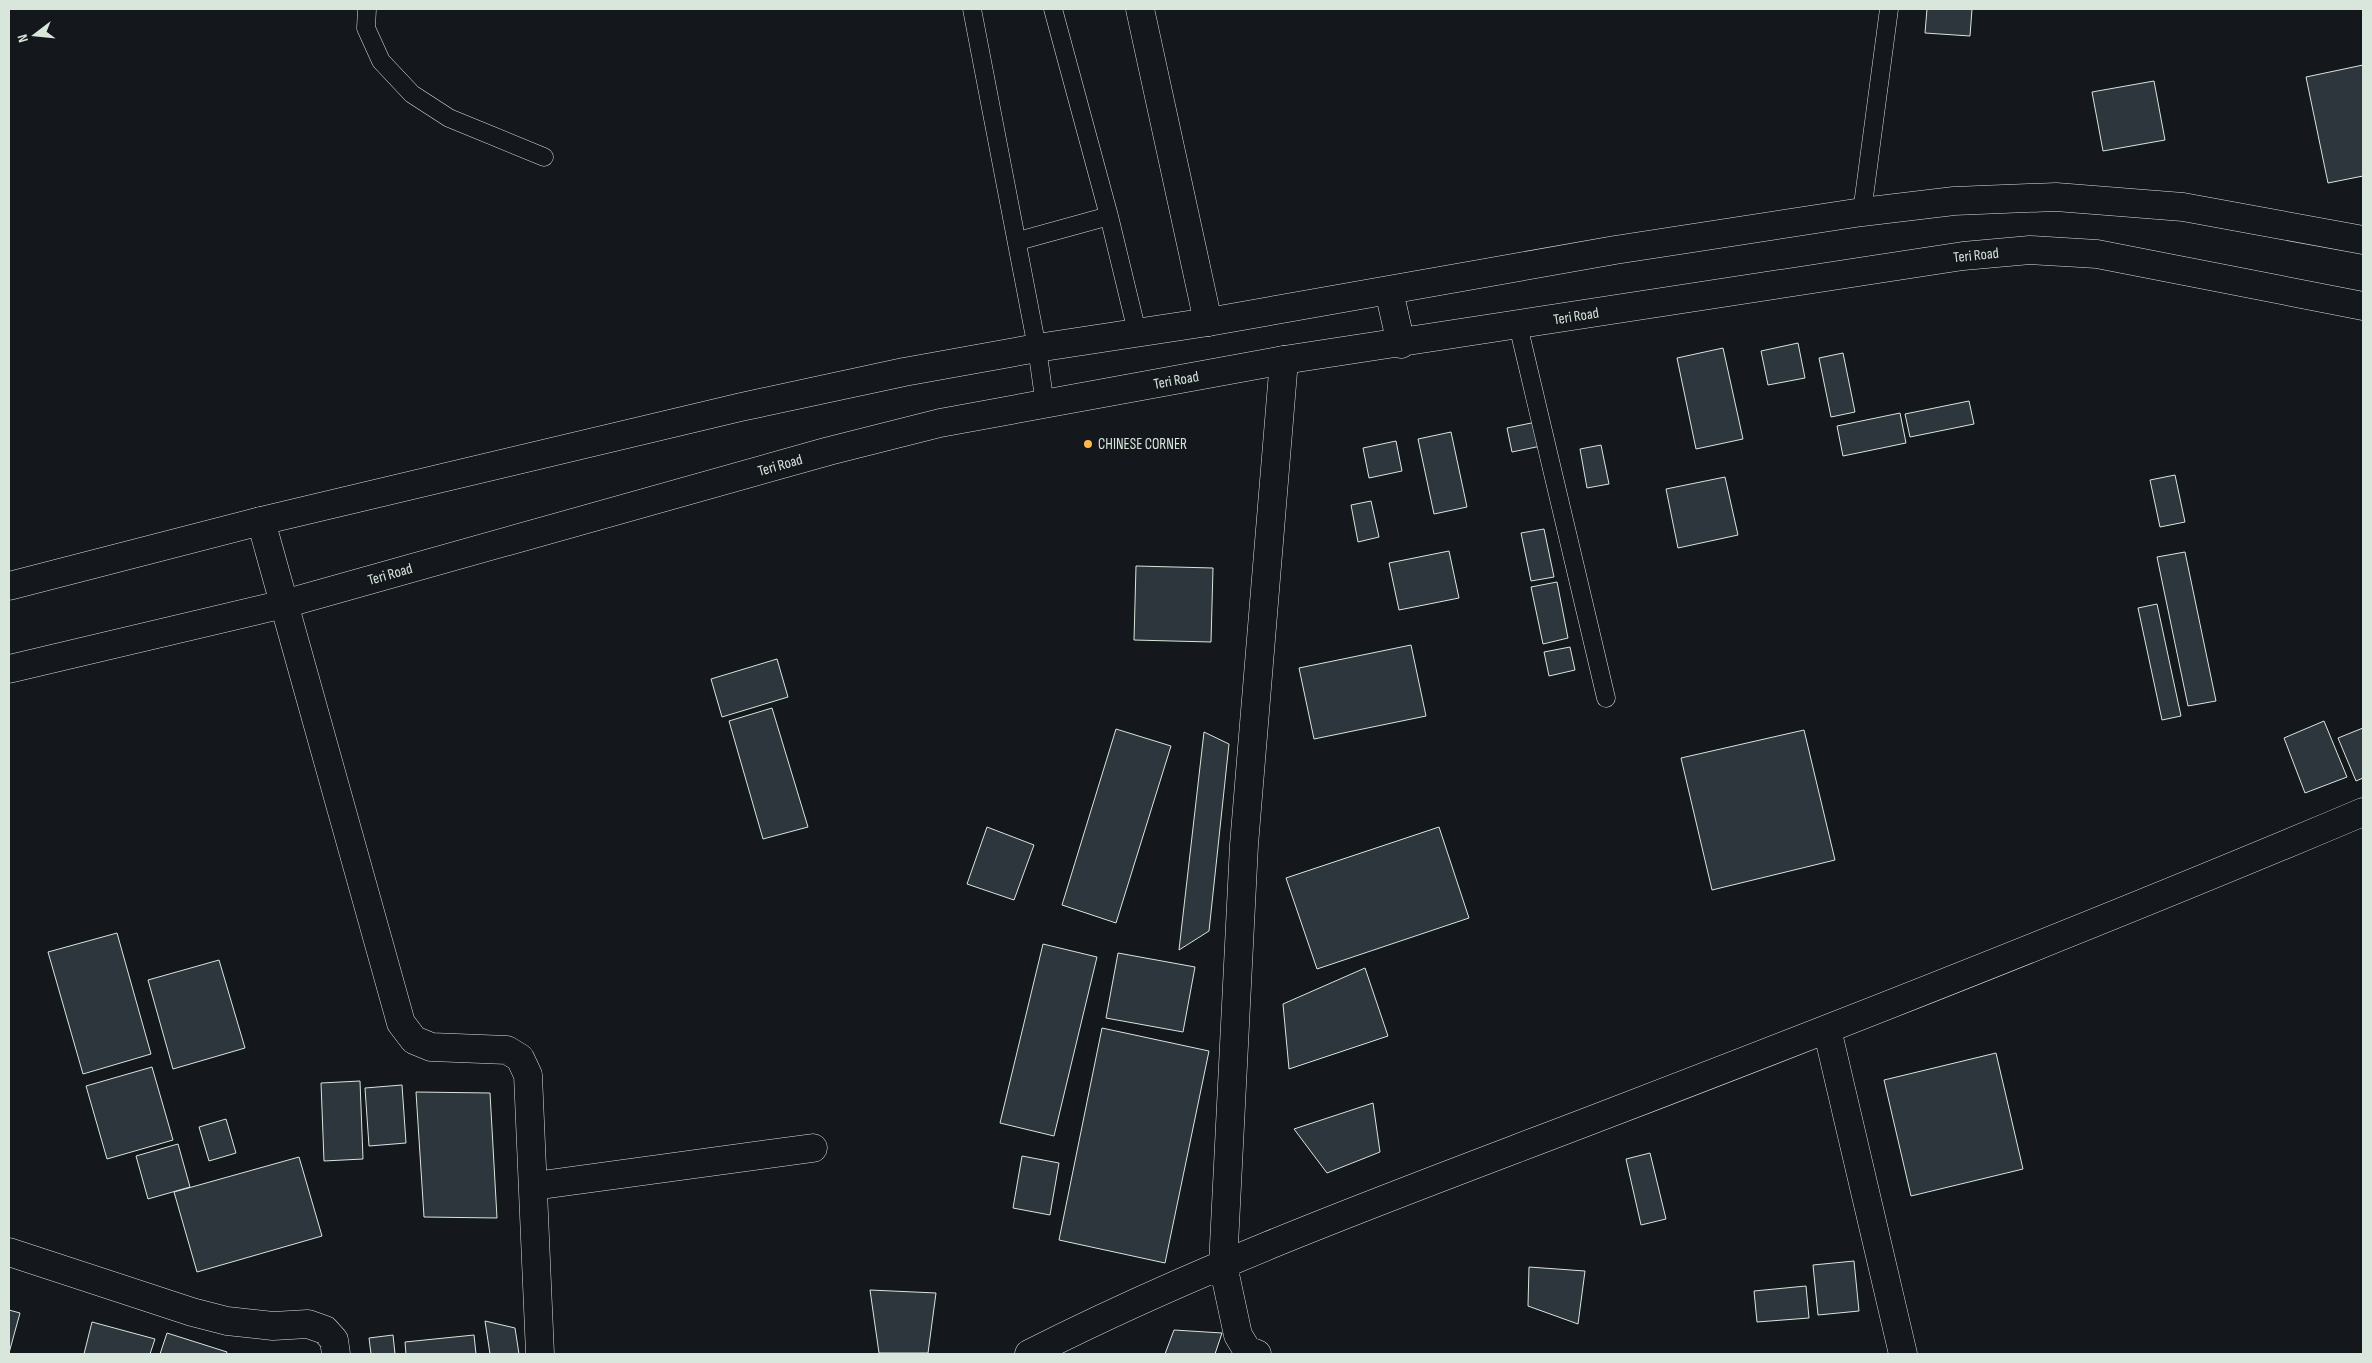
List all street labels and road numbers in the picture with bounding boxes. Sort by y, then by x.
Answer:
street label: Teri Road [1952,244,2000,267]
street label: Teri Road [1552,304,1600,329]
street label: Teri Road [1152,367,1200,394]
street label: Teri Road [756,450,805,481]
street label: Teri Road [366,559,415,590]

